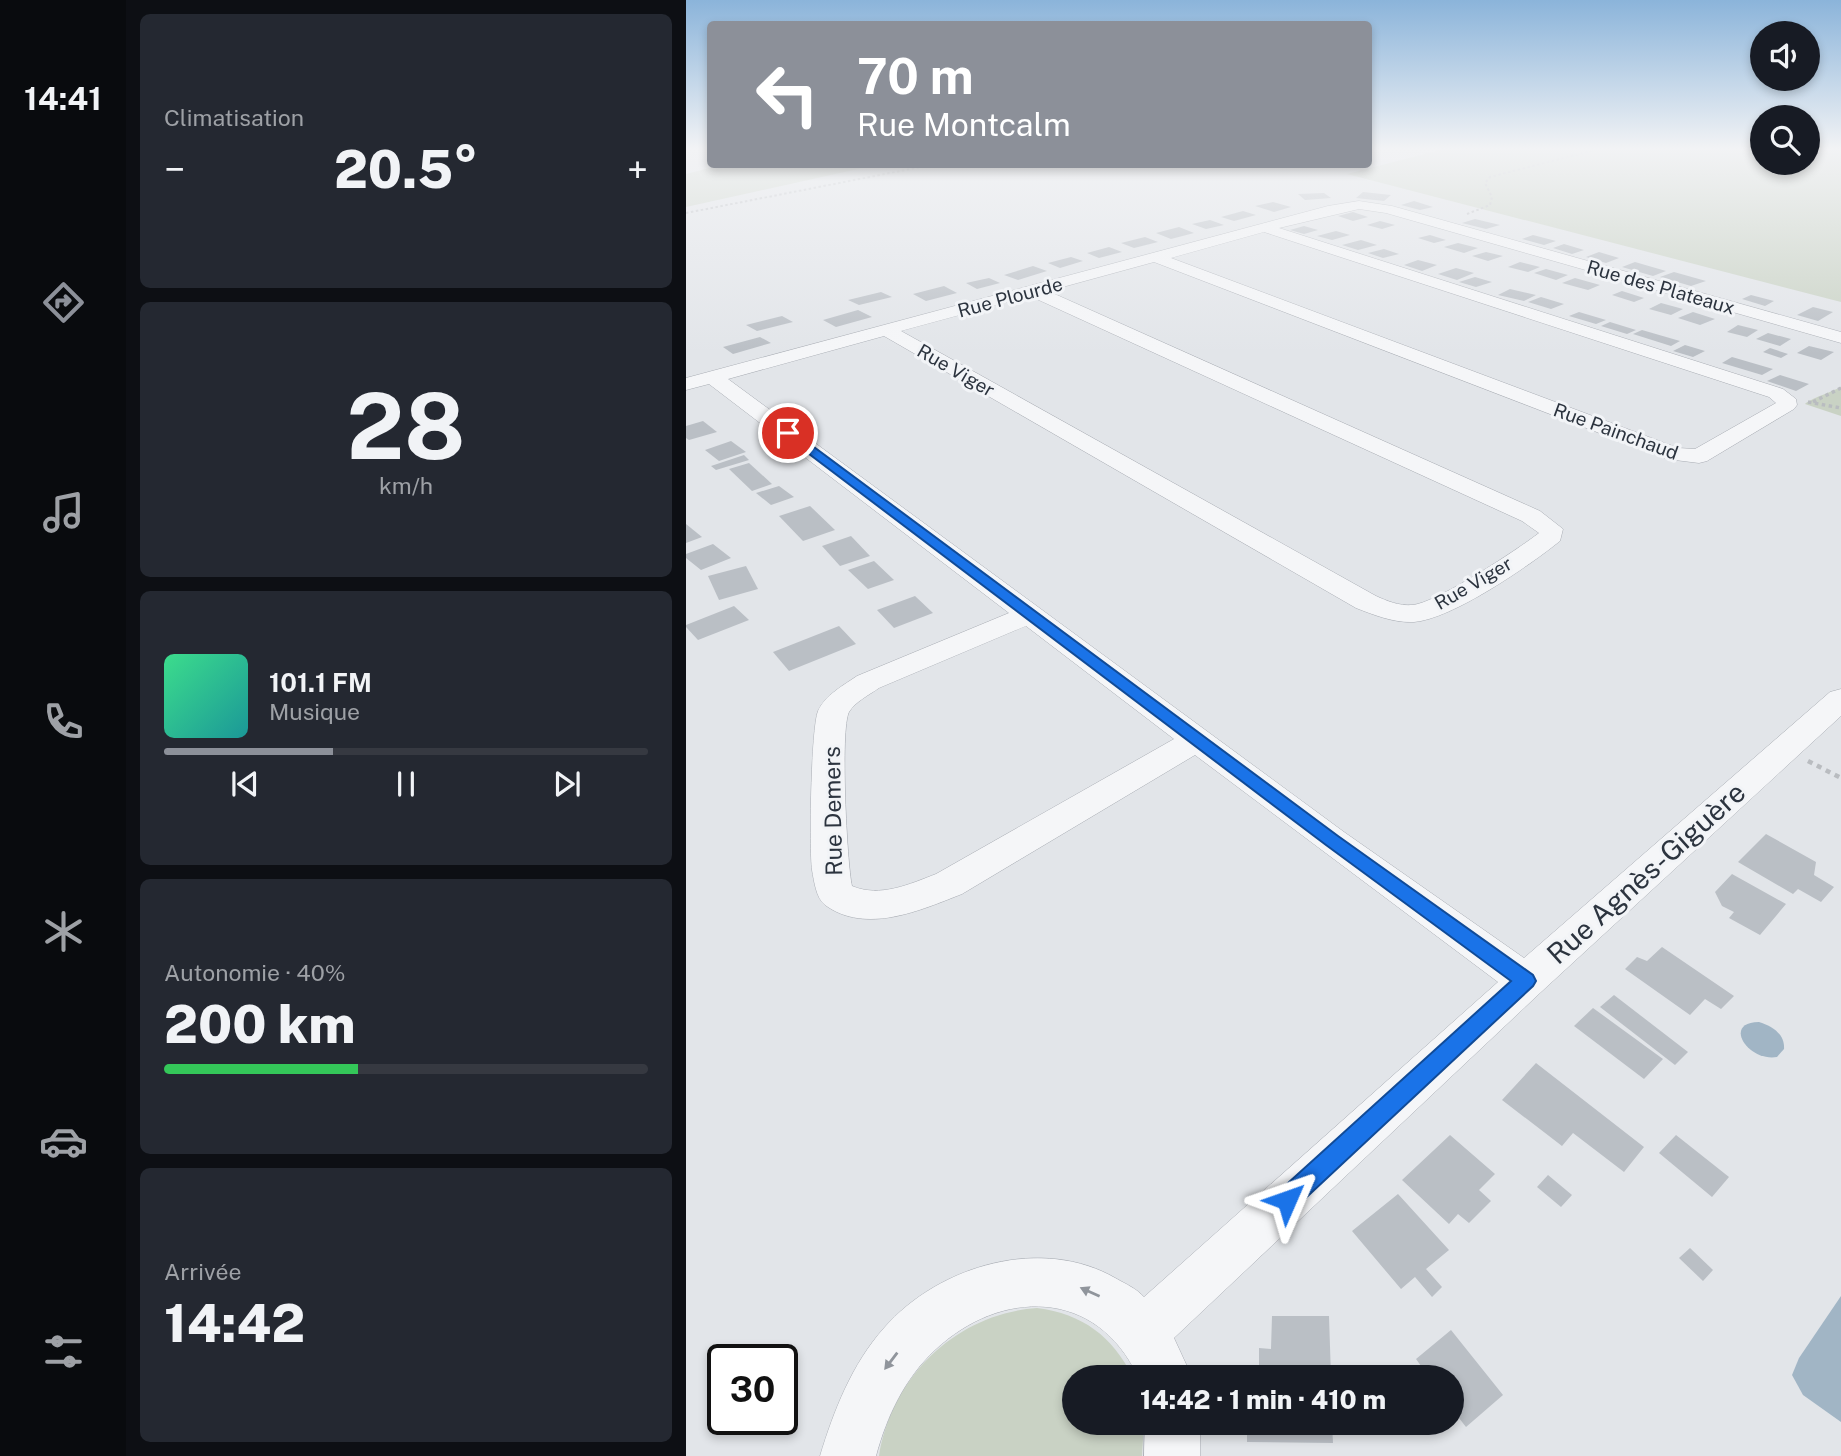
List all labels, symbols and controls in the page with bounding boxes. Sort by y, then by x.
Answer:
map controls [1750,21,1820,175]
button: sound [1750,21,1820,91]
text: 70 m [857,47,974,105]
icon: left [742,49,833,140]
text: 14:41 [24,80,102,117]
text: Climatisation [164,104,304,131]
button: search [1750,105,1820,175]
text: Rue Montcalm [857,106,1071,143]
text: 20.5° [334,139,478,200]
text: − [164,147,185,192]
text: + [627,147,648,192]
street label: Rue des Plateaux [1585,255,1738,319]
street label: Rue Plourde [955,272,1065,322]
icon: directions [39,278,88,327]
street label: Rue Viger [913,339,999,401]
text: 28 [347,373,465,479]
street label: Rue Painchaud [1551,398,1681,464]
pin [758,403,818,463]
icon: arrive [769,414,807,452]
text: km/h [379,472,433,499]
icon: music [39,488,88,537]
street label: Rue Viger [1430,552,1516,614]
text: 101.1 FM [269,667,372,698]
icon: phone [39,697,88,746]
text: Musique [269,698,360,725]
street label: Rue Demers [818,746,847,876]
icon: previous [226,765,264,803]
icon: pause [387,765,425,803]
icon: next [548,765,586,803]
street label: Rue Agnès-Giguère [1540,775,1752,970]
icon: climate [39,907,88,956]
text: Autonomie · 40% [164,959,346,986]
text: 200 km [164,994,356,1055]
icon: car [39,1117,88,1166]
position arrow [1250,1163,1324,1237]
text: Arrivée [164,1258,241,1285]
one-way arrow [1080,1286,1100,1298]
text: 14:42 [164,1293,305,1354]
icon: filters [39,1327,88,1376]
speed limit sign: 30 [707,1344,798,1435]
one-way arrow [885,1352,899,1370]
text: 14:42 · 1 min · 410 m [1140,1384,1386,1415]

